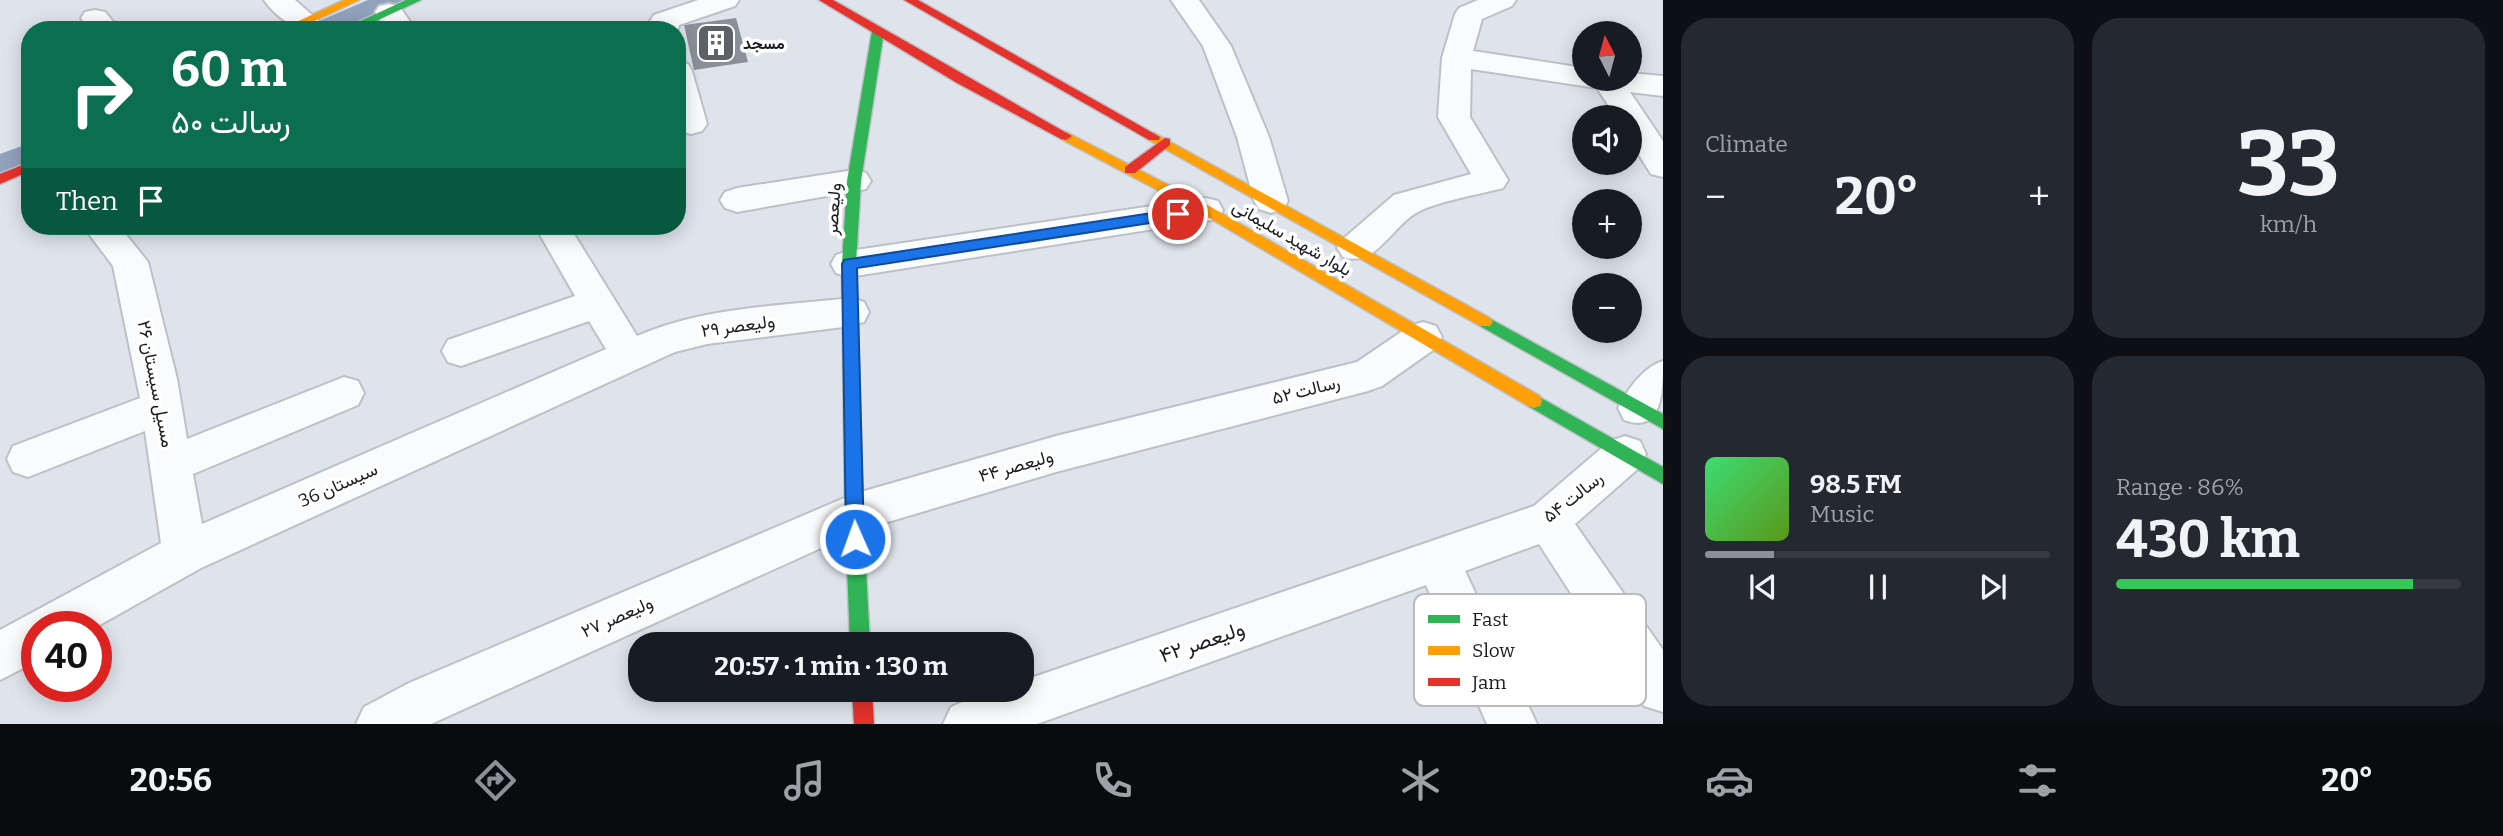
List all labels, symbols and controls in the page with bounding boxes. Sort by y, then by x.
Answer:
north arrow [1572,21,1642,91]
map controls [1572,21,1642,343]
building icon: مسجد [695,22,737,64]
place label: مسجد [743,34,785,53]
text: 60 m [171,40,287,99]
icon: right [56,49,147,140]
text: رسالت ۵۰ [171,103,291,141]
button: sound [1572,105,1642,175]
text: 33 [2237,110,2340,219]
text: Climate [1705,130,1788,158]
text: 20° [1835,165,1919,228]
text: − [1705,174,1726,220]
text: + [2028,174,2050,220]
icon: arrive [132,182,170,220]
street label: ولیعصر [820,182,846,237]
pin [1148,184,1208,244]
text: Then [56,186,118,217]
button: + [1572,189,1642,259]
icon: arrive [1159,195,1197,233]
street label: بلوار شهید سلیمانی [1228,195,1356,281]
text: km/h [2260,210,2317,238]
button: − [1572,273,1642,343]
street label: ولیعصر ۲۹ [700,310,776,342]
street label: مسیل سیستان ۲۶ [133,319,179,449]
street label: رسالت ۵۲ [1270,371,1342,409]
street label: ولیعصر ۴۴ [976,445,1056,487]
street label: سیستان 36 [295,458,381,512]
street label: رسالت ۵۴ [1539,467,1607,527]
text: 98.5 FM [1810,469,1902,500]
text: Range · 86% [2116,473,2244,501]
text: Music [1810,500,1874,528]
position arrow [818,502,892,576]
text: 430 km [2116,508,2300,571]
icon: previous [1744,568,1782,606]
icon: pause [1859,568,1897,606]
icon: next [1974,568,2012,606]
street label: ولیعصر ۲۷ [578,591,656,643]
legend [1414,594,1646,706]
text: Fast [1472,608,1509,631]
speed limit sign: 40 [21,611,112,702]
street label: ولیعصر ۴۲ [1156,615,1248,669]
text: Slow [1472,639,1515,662]
text: 20:57 · 1 min · 130 m [714,651,948,682]
text: Jam [1471,671,1506,694]
icon: directions [471,756,520,805]
icon: music [780,756,829,805]
icon: phone [1088,756,1137,805]
icon: climate [1396,756,1445,805]
icon: car [1705,756,1754,805]
icon: filters [2013,756,2062,805]
text: 20:56 [130,761,212,799]
text: 20° [2321,761,2373,799]

